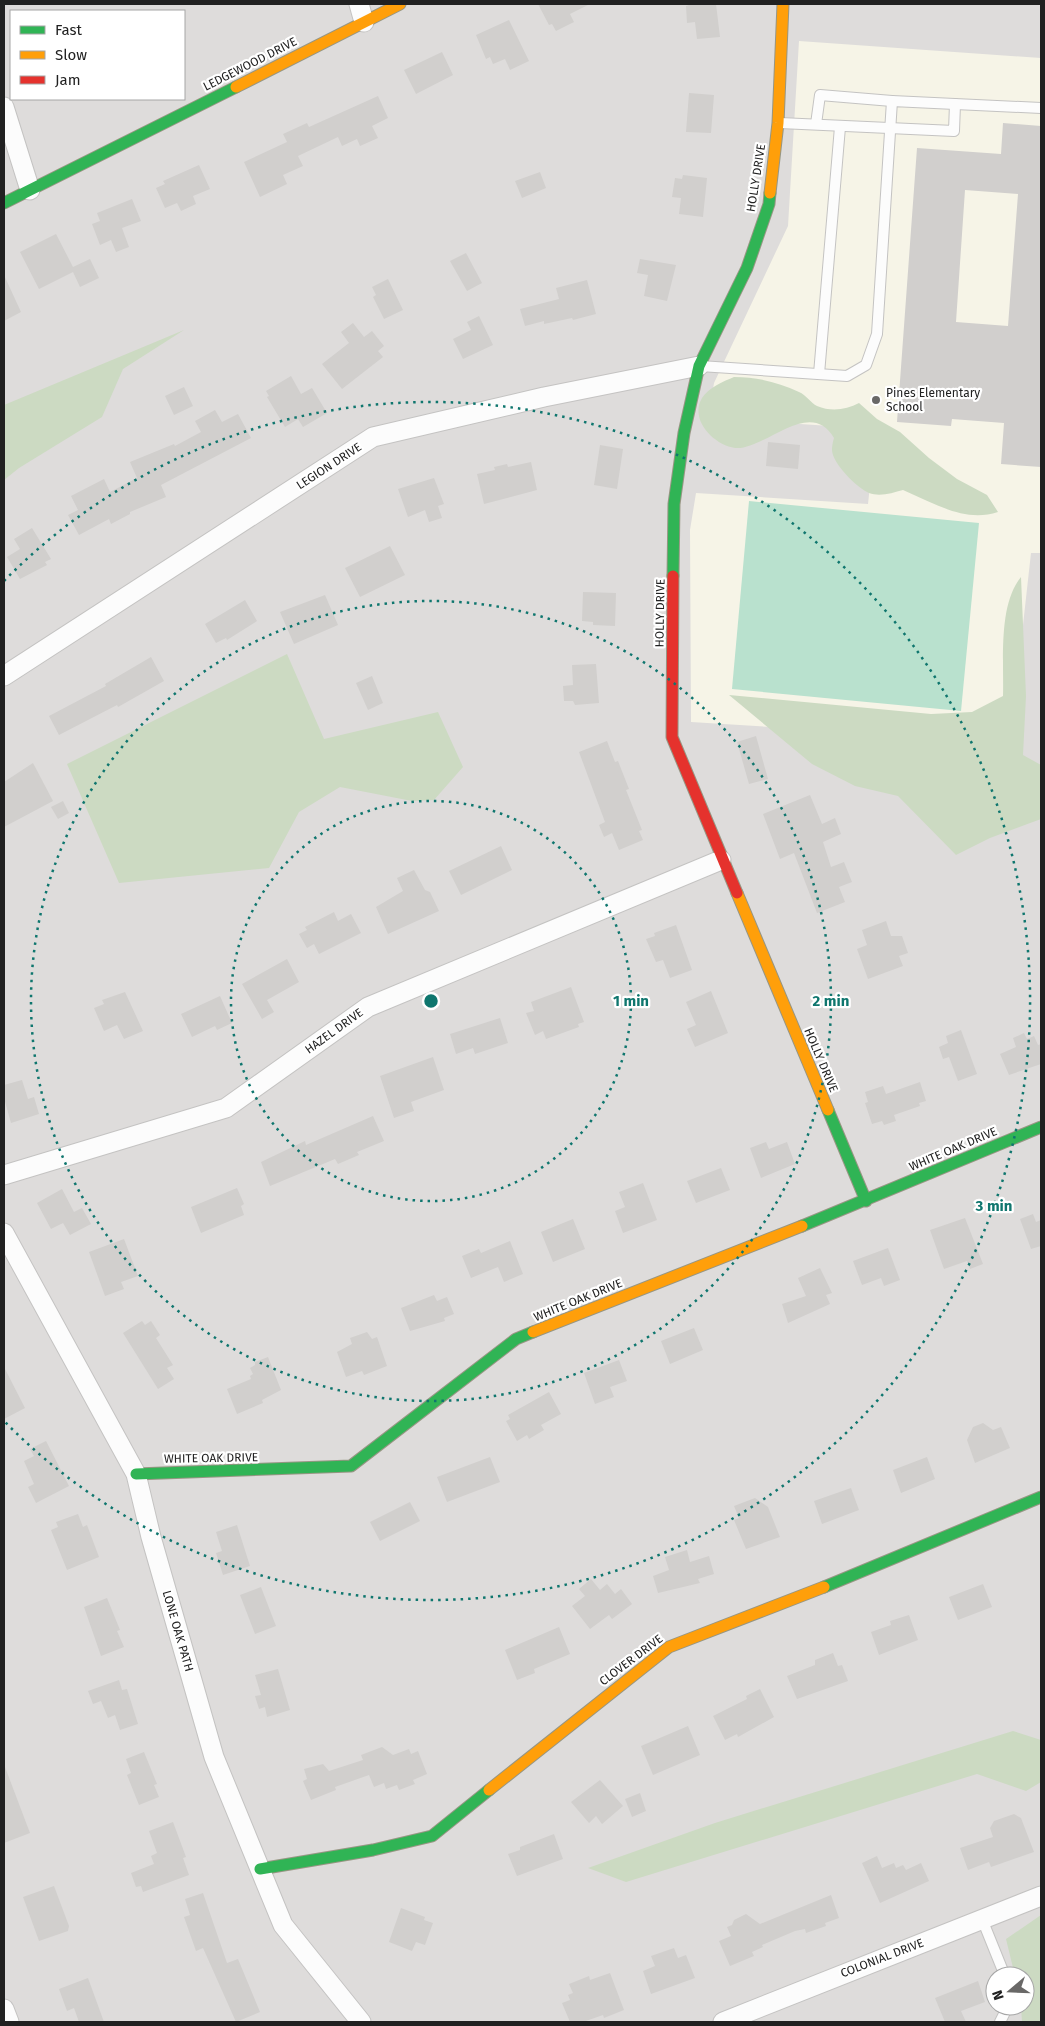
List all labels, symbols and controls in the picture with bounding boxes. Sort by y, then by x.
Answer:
legend [10,10,185,100]
text: Fast [55,21,82,39]
street label: LEDGEWOOD DRIVE [201,34,299,94]
text: Slow [55,46,87,64]
text: Jam [55,71,81,89]
street label: HOLLY DRIVE [744,143,768,213]
place label: Pines Elementary School [886,386,980,414]
marker: Pines Elementary School [870,394,882,406]
street label: LEGION DRIVE [294,440,364,492]
street label: HOLLY DRIVE [652,579,668,647]
centre of rings [422,992,440,1010]
text: 1 min [613,992,649,1010]
text: 2 min [813,992,849,1010]
street label: HAZEL DRIVE [302,1005,366,1057]
street label: HOLLY DRIVE [801,1026,841,1094]
street label: WHITE OAK DRIVE [907,1124,999,1174]
text: 3 min [975,1197,1012,1215]
street label: WHITE OAK DRIVE [532,1276,624,1324]
street label: WHITE OAK DRIVE [164,1450,258,1466]
street label: LONE OAK PATH [160,1589,196,1673]
street label: CLOVER DRIVE [597,1632,665,1688]
street label: COLONIAL DRIVE [838,1936,926,1980]
north arrow [985,1966,1035,2016]
text: N [989,1988,1008,2002]

